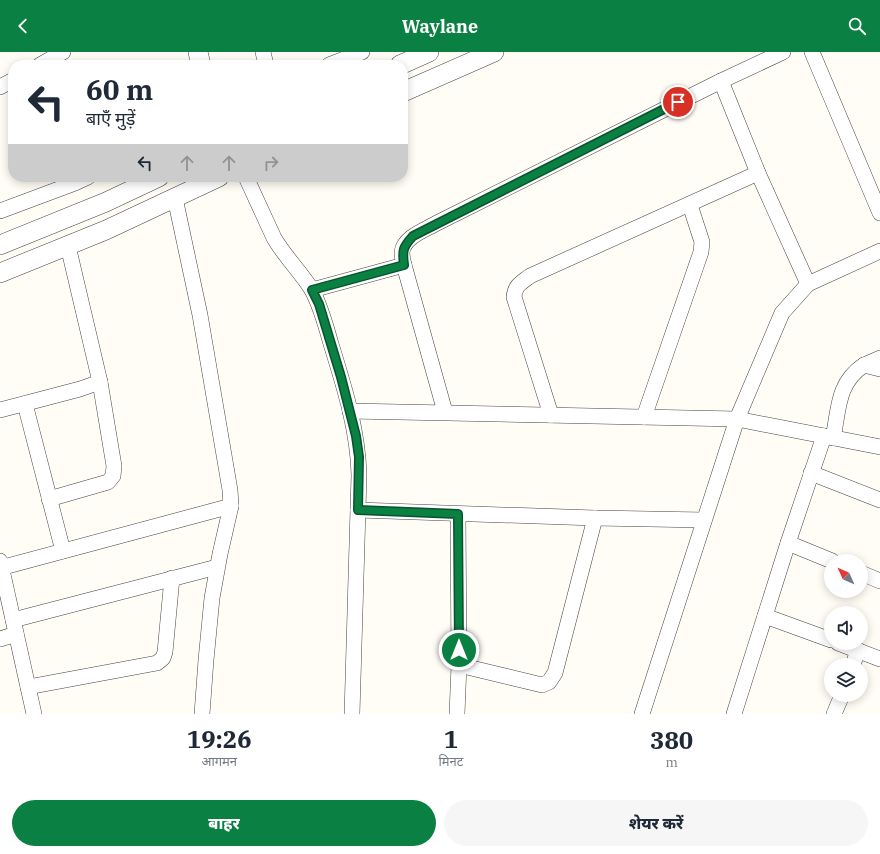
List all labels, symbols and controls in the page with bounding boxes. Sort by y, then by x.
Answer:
icon: back [12,15,34,37]
text: Waylane [402,15,478,38]
icon: search [846,15,868,37]
text: 60 m [86,71,153,108]
icon: left [20,76,72,128]
pin [661,85,695,119]
icon: arrive [667,91,689,113]
text: बाएँ मुड़ें [86,107,135,130]
icon: left [134,152,156,174]
icon: ahead [176,152,198,174]
icon: ahead [218,152,240,174]
icon: right [260,152,282,174]
north arrow [824,554,868,598]
map controls [824,554,868,702]
button: sound [824,606,868,650]
position arrow [438,629,480,671]
button: layers [824,658,868,702]
text: 19:26 [187,723,252,755]
text: 1 [444,723,458,755]
text: 380 [650,724,693,756]
text: आगमन [201,753,237,770]
text: मिनट [438,753,463,770]
text: m [665,754,678,771]
button: बाहर [12,800,436,846]
button: शेयर करें [444,800,868,846]

